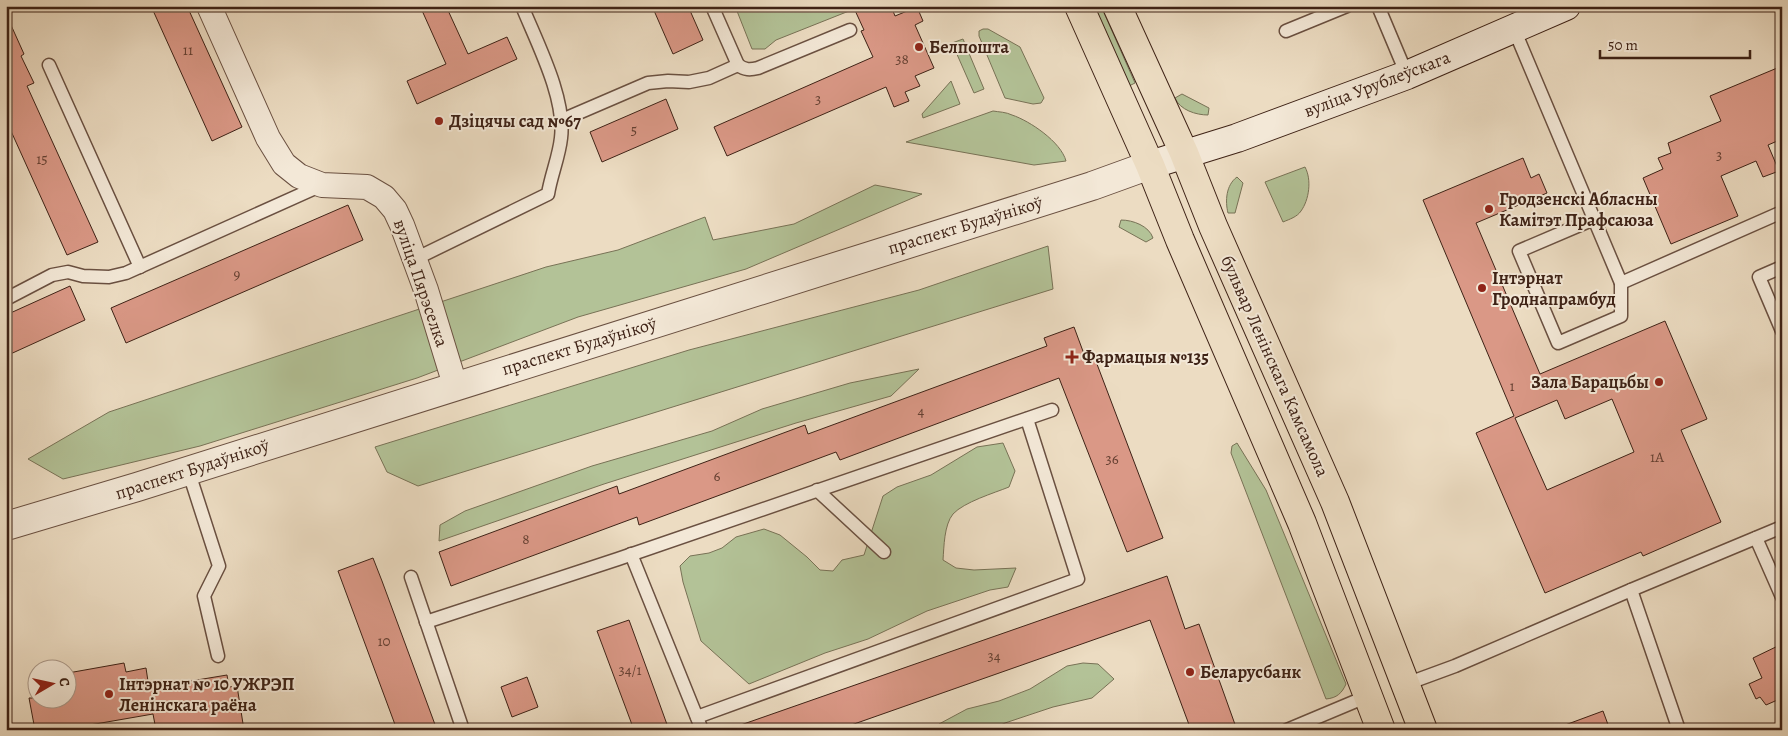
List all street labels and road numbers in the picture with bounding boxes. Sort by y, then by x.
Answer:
street label: вуліца Урублеўскага [1300,45,1454,123]
street label: праспект Будаўнікоў [885,190,1046,260]
street label: вуліца Пярэселка [388,216,454,351]
street label: бульвар Ленінскага Камсамола [1215,251,1335,481]
street label: праспект Будаўнікоў [499,311,660,381]
street label: праспект Будаўнікоў [112,433,273,505]

